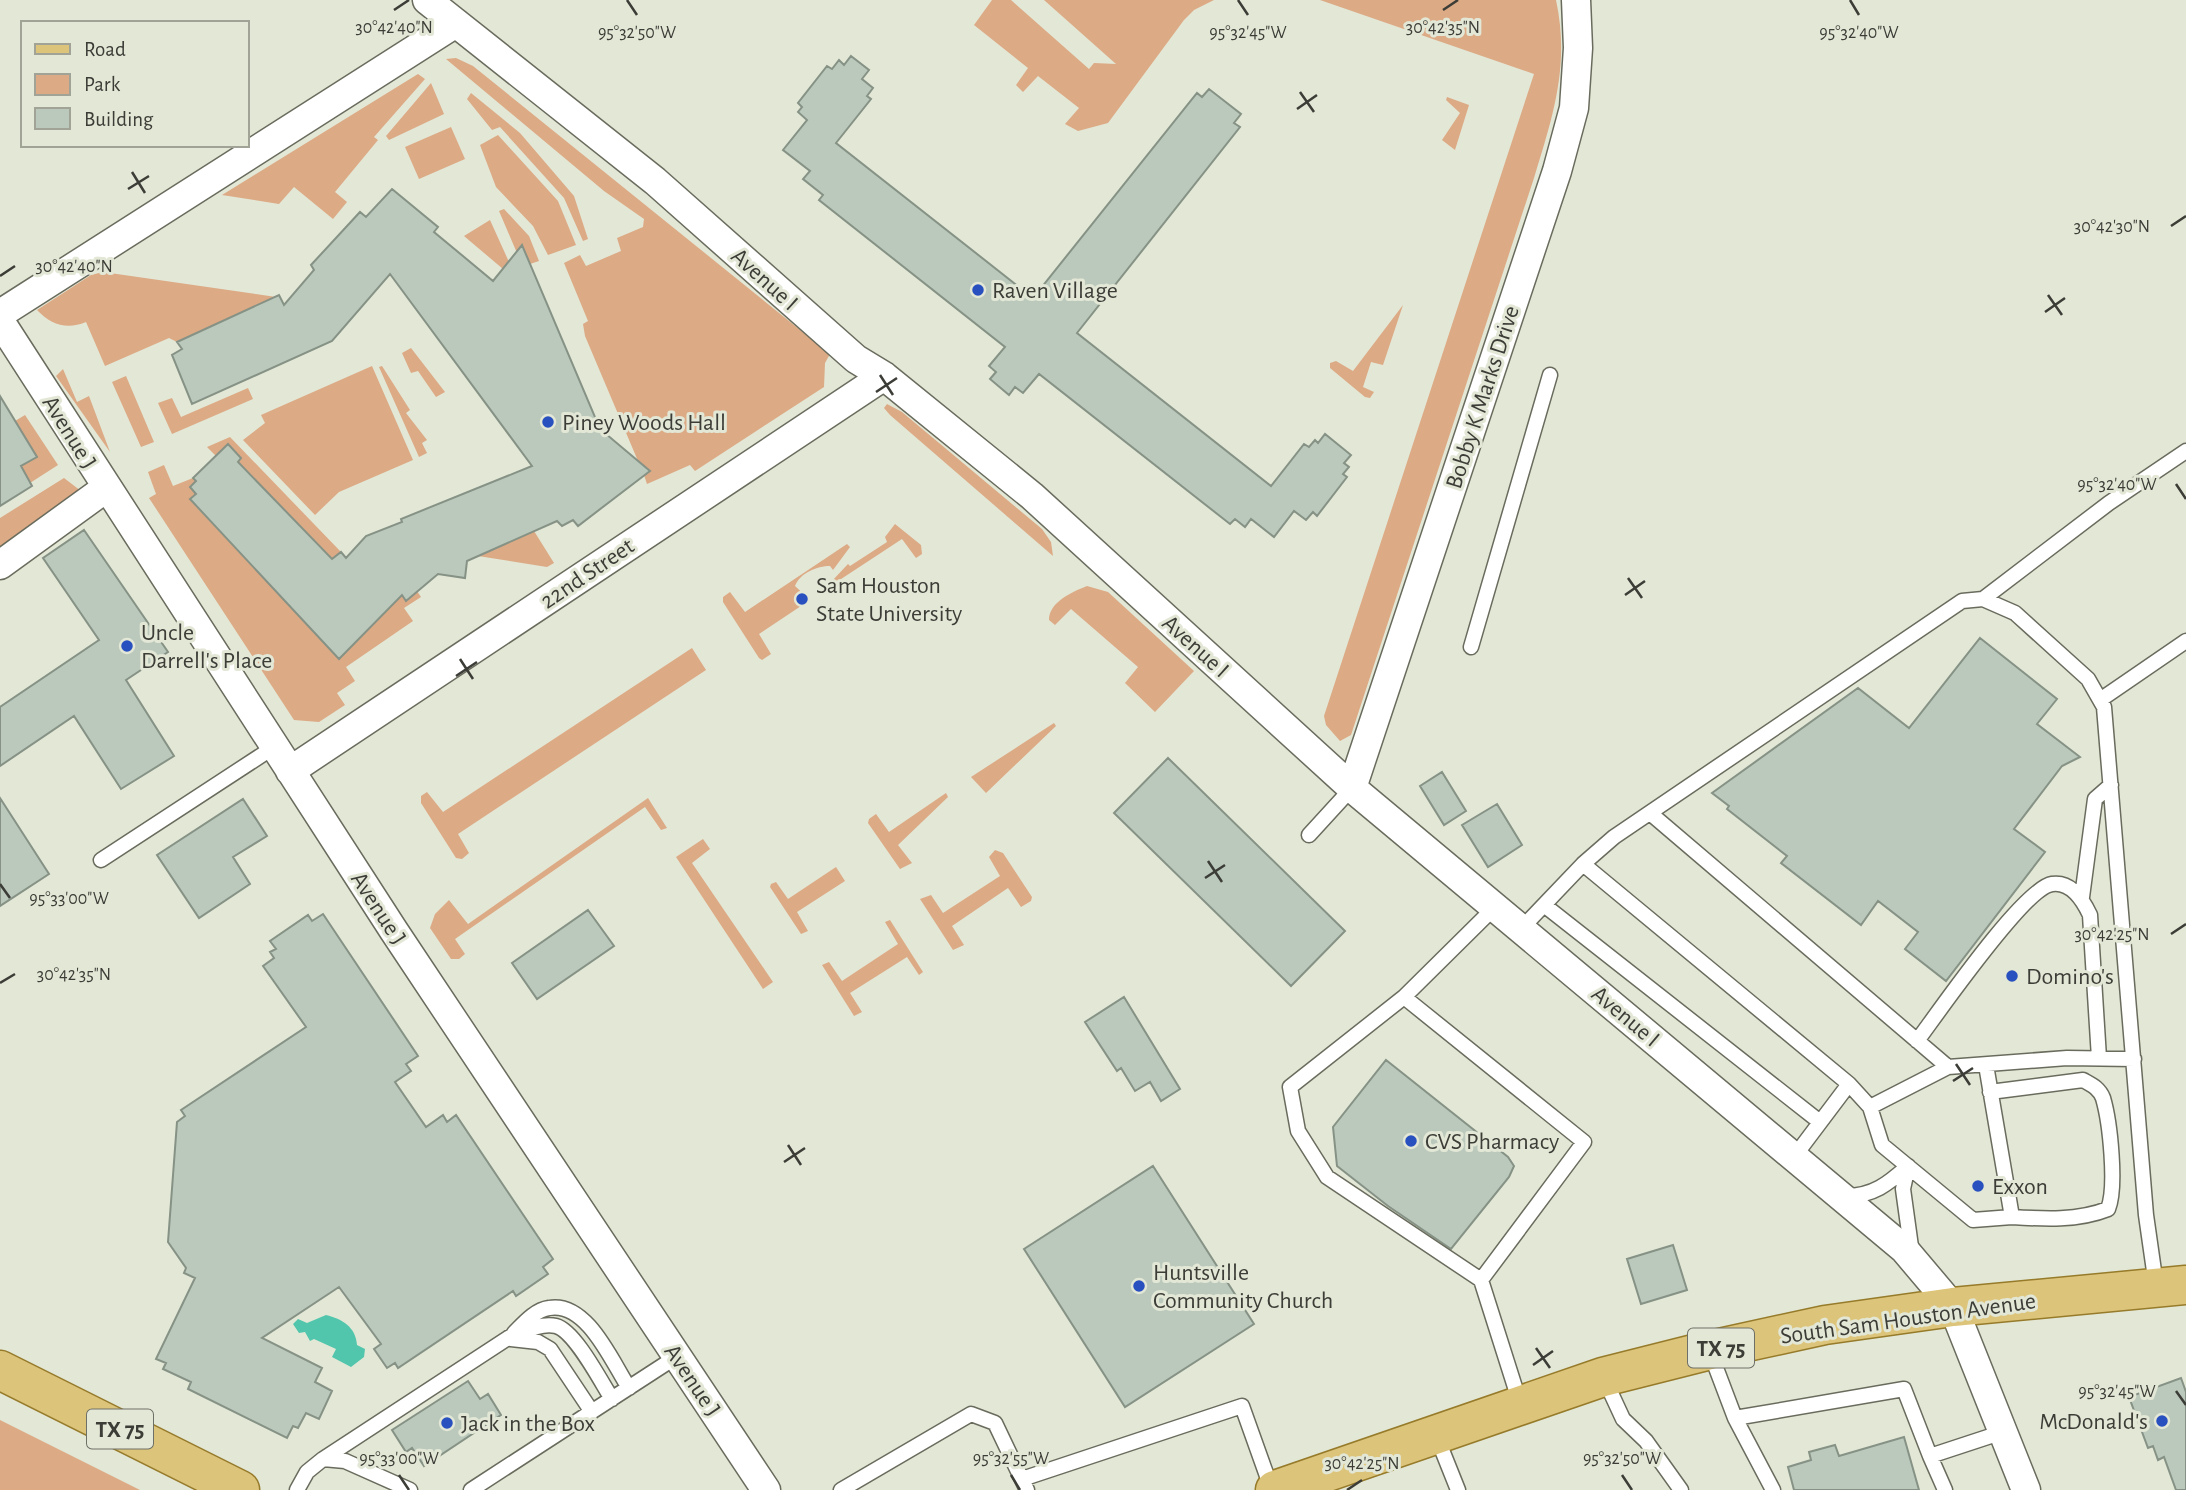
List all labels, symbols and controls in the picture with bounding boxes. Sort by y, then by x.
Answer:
text: 30°42'40"N [355,19,433,37]
text: 30°42'35"N [1406,19,1480,37]
legend [21,21,248,147]
text: 95°32'50"W [598,24,676,42]
text: 95°32'45"W [1209,24,1287,42]
text: 95°32'40"W [1819,24,1899,42]
text: Road [84,39,126,60]
text: Park [84,74,121,95]
text: Building [84,109,154,130]
text: 30°42'30"N [2074,218,2150,236]
street label: Avenue I [726,244,802,316]
text: 30°42'40"N [35,258,113,276]
place label: Raven Village [992,279,1118,303]
marker: Raven Village [970,282,986,298]
street label: Bobby K Marks Drive [1442,303,1524,492]
street label: Avenue J [37,392,101,473]
place label: Piney Woods Hall [562,411,726,435]
marker: Piney Woods Hall [540,414,556,430]
text: 95°32'40"W [2077,476,2157,494]
street label: 22nd Street [536,534,639,614]
place label: Sam Houston State University [816,574,962,626]
marker: Sam Houston State University [794,591,810,607]
street label: Avenue I [1157,611,1233,683]
place label: Uncle Darrell's Place [141,621,272,673]
marker: Uncle Darrell's Place [119,638,135,654]
street label: Avenue J [346,868,410,949]
text: 95°33'00"W [29,890,109,908]
text: 30°42'25"N [2074,926,2150,944]
place label: Domino's [2026,965,2114,989]
text: 30°42'35"N [37,966,111,984]
marker: Domino's [2004,968,2020,984]
street label: Avenue I [1587,982,1664,1052]
place label: CVS Pharmacy [1425,1130,1559,1154]
marker: CVS Pharmacy [1403,1133,1419,1149]
place label: Exxon [1992,1175,2048,1199]
marker: Exxon [1970,1178,1986,1194]
place label: Huntsville Community Church [1153,1261,1333,1313]
marker: Huntsville Community Church [1131,1278,1147,1294]
street label: South Sam Houston Avenue [1779,1289,2037,1349]
road number: TX 75 [1688,1329,1754,1368]
street label: Avenue J [659,1340,725,1421]
text: 95°32'45"W [2078,1383,2156,1401]
road number: TX 75 [87,1410,153,1448]
place label: McDonald's [2039,1410,2148,1434]
place label: Jack in the Box [461,1412,596,1436]
marker: McDonald's [2154,1413,2170,1429]
marker: Jack in the Box [439,1415,455,1431]
text: 95°33'00"W [359,1450,439,1468]
text: 95°32'55"W [973,1450,1049,1468]
text: 95°32'50"W [1583,1450,1661,1468]
text: 30°42'25"N [1324,1455,1400,1473]

